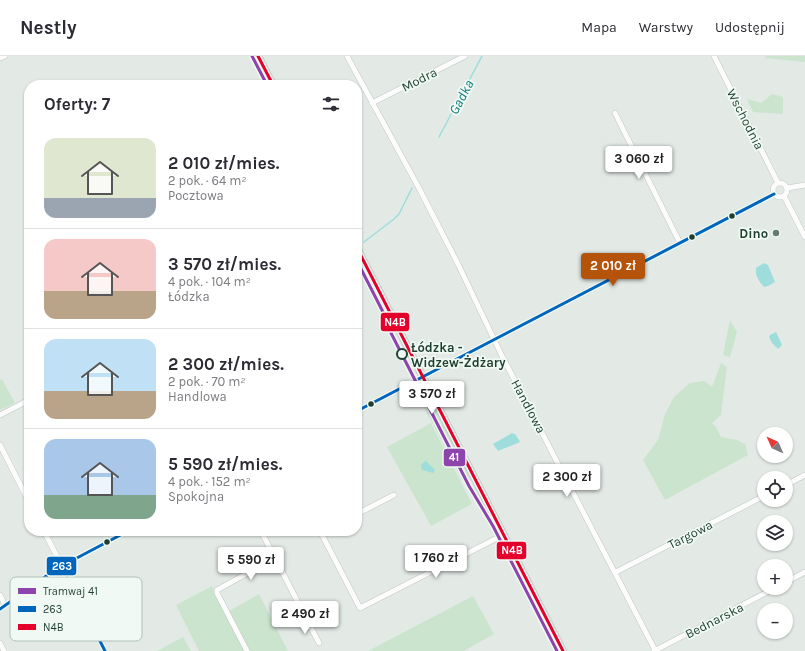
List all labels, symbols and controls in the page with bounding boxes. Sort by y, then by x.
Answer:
text: Nestly [20,17,77,39]
text: Mapa [581,19,617,36]
text: Warstwy [639,19,693,36]
text: Udostępnij [715,19,785,36]
street label: Modra [399,64,439,95]
water label: Gadka [445,77,478,117]
street label: Wschodnia [724,86,767,152]
icon: filters [320,93,342,115]
text: Oferty: 7 [44,94,110,114]
pin: 3 060 zł [598,146,680,180]
text: 3 060 zł [614,151,664,166]
text: 2 010 zł/mies. [168,153,279,173]
icon: home [76,154,124,202]
text: 2 pok. · 64 m² [168,173,247,188]
text: Pocztowa [168,188,224,203]
unlabelled marker [727,211,737,221]
place label: Dino [739,226,768,241]
marker: Dino [771,228,781,238]
unlabelled marker [687,232,697,242]
pin: 2 010 zł [572,253,654,287]
text: 3 570 zł/mies. [168,254,281,274]
icon: home [76,255,124,303]
text: 2 010 zł [590,258,636,273]
text: 4 pok. · 104 m² [168,274,251,289]
text: Łódzka [168,289,210,304]
line badge: N4B [380,312,410,332]
text: N4B [384,316,406,329]
place label: Łódzka - Widzew-Żdżary [411,340,506,370]
marker: Łódzka - Widzew-Żdżary [396,348,408,360]
text: 2 300 zł/mies. [168,354,284,374]
icon: home [76,355,124,403]
text: 2 pok. · 70 m² [168,374,246,389]
street label: Handlowa [508,377,549,436]
pin: 3 570 zł [391,381,473,415]
text: 3 570 zł [408,386,456,401]
text: Handlowa [168,389,227,404]
unlabelled marker [366,399,376,409]
north arrow [757,427,793,463]
map controls [757,427,793,639]
line badge: 41 [443,448,466,467]
text: 41 [449,451,459,464]
text: 5 590 zł/mies. [168,454,282,474]
icon: home [76,455,124,503]
pin: 2 300 zł [526,464,608,498]
text: 2 300 zł [542,469,592,484]
button: locate [757,471,793,507]
text: 4 pok. · 152 m² [168,474,251,489]
text: Spokojna [168,489,224,504]
button: layers [757,515,793,551]
street label: Targowa [665,517,715,552]
unlabelled marker [102,537,112,547]
line badge: N4B [496,541,527,560]
text: N4B [501,544,523,557]
pin: 1 760 zł [395,545,477,579]
pin: 5 590 zł [210,547,292,581]
text: 1 760 zł [414,550,458,565]
text: 5 590 zł [227,552,275,567]
line badge: 263 [46,556,77,576]
button: + [757,559,793,595]
text: 263 [52,560,72,573]
legend [10,577,142,641]
text: Tramwaj 41 [43,585,98,598]
street label: Bednarska [683,599,746,642]
pin: 2 490 zł [264,601,346,635]
text: 263 [43,603,62,616]
button: − [757,603,793,639]
text: 2 490 zł [281,606,329,621]
text: N4B [43,621,64,634]

